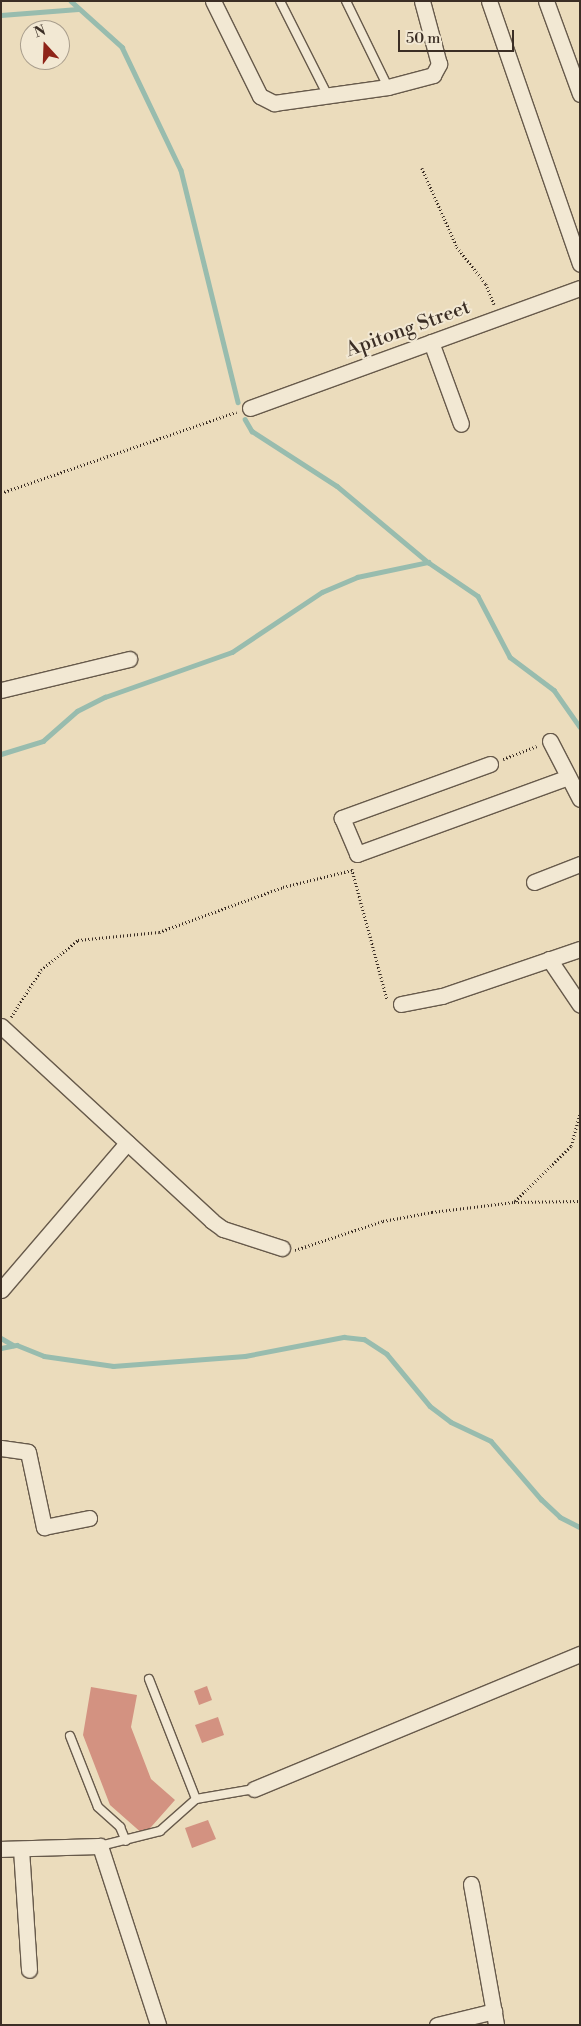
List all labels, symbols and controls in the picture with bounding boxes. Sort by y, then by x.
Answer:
north arrow [20,20,70,70]
scale bar [401,20,517,52]
text: N [32,21,48,42]
text: 50 m [406,29,440,48]
street label: Apitong Street [343,295,473,363]

